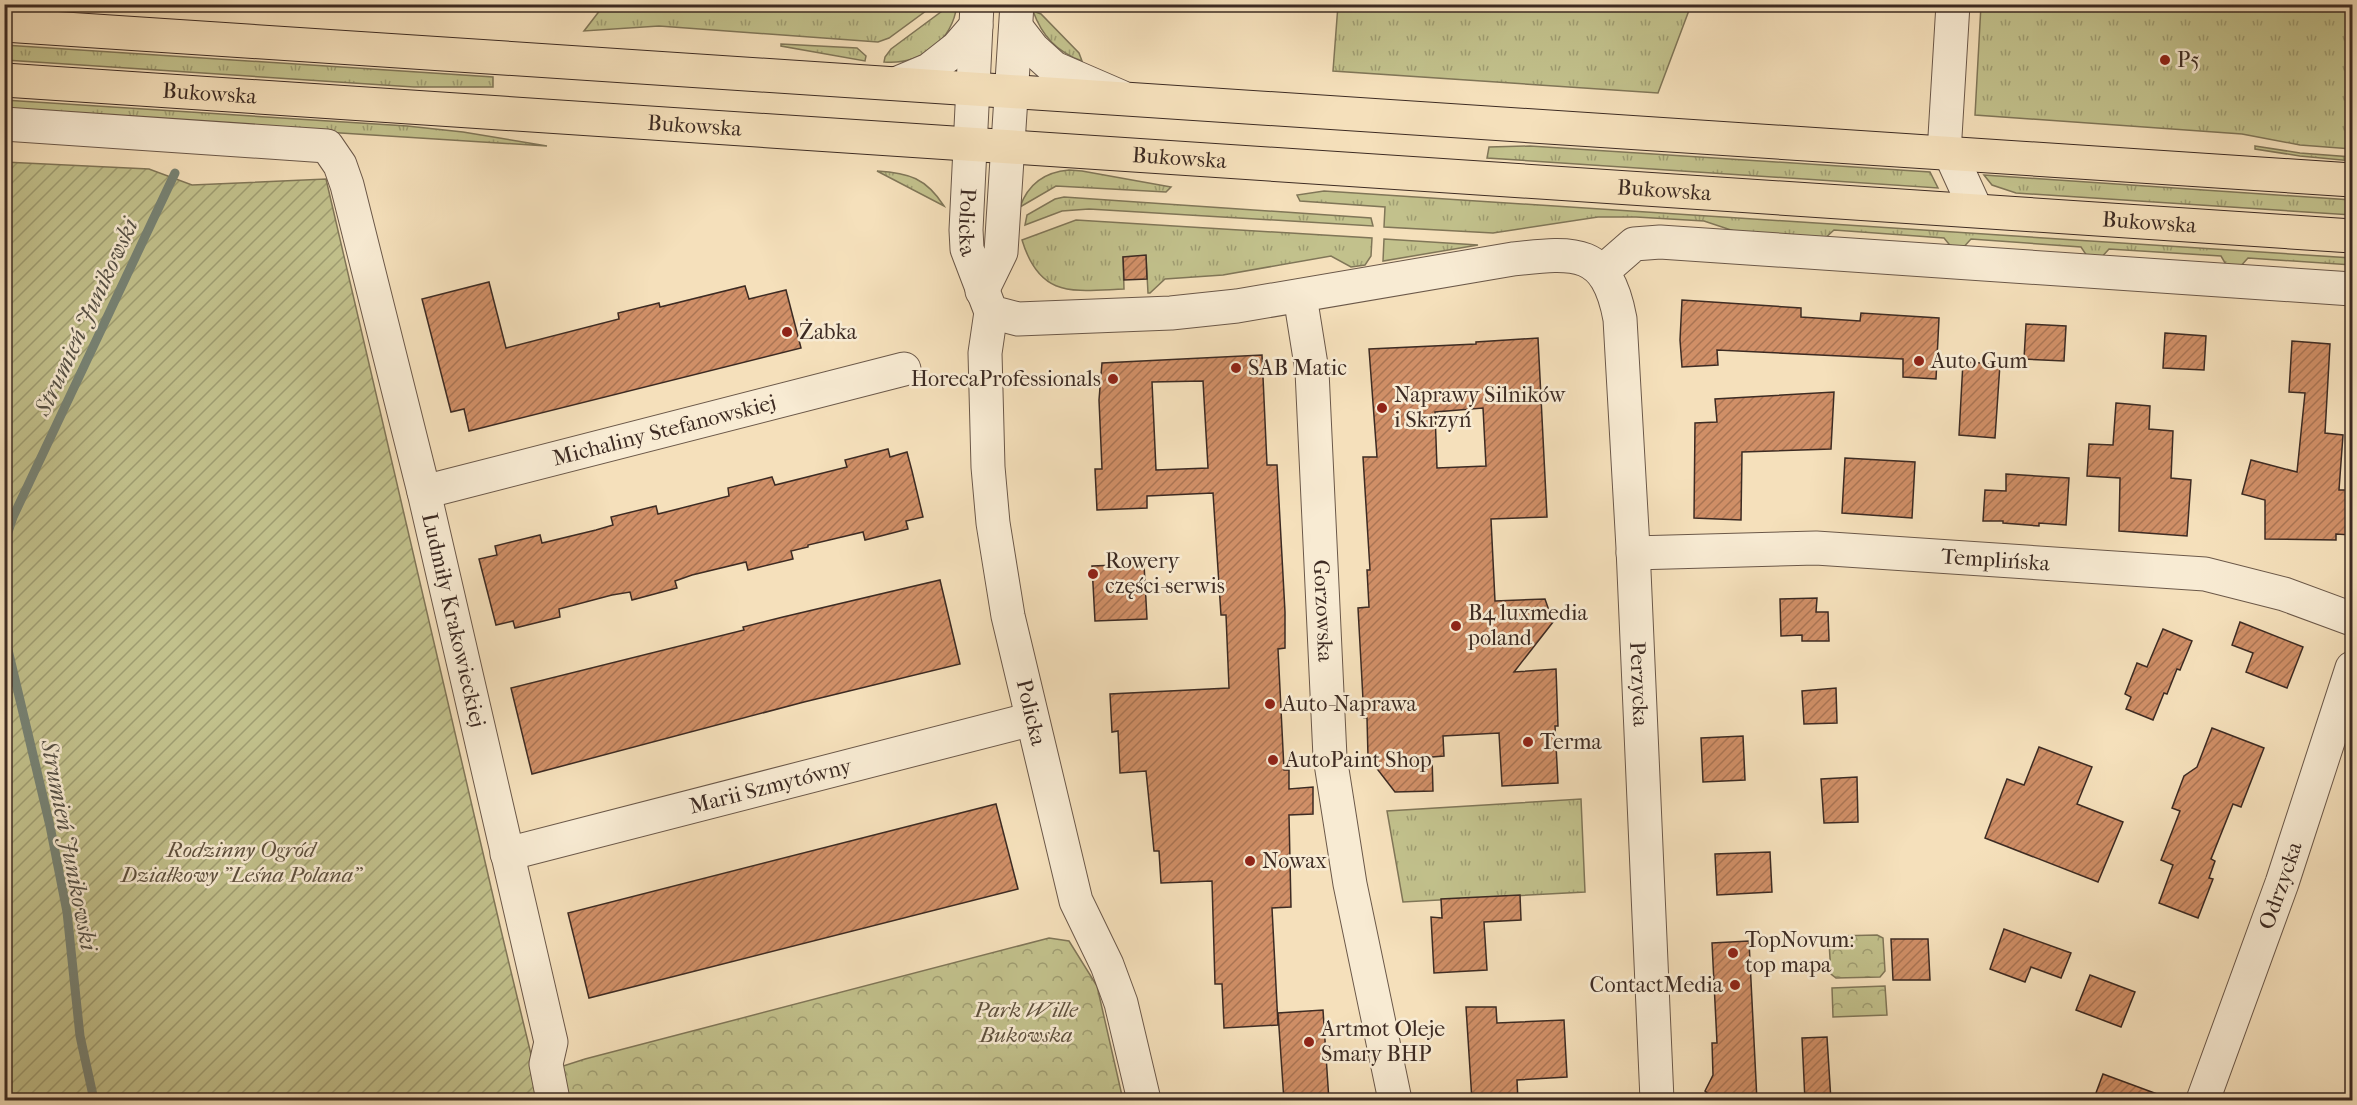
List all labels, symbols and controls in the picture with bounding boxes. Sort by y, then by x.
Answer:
place label: P5 [2177,47,2200,73]
marker: P5 [2158,53,2172,67]
street label: Bukowska [162,78,258,110]
street label: Bukowska [647,110,743,142]
street label: Bukowska [1131,142,1228,174]
street label: Bukowska [1616,174,1713,206]
street label: Policka [953,187,982,260]
street label: Bukowska [2101,206,2198,239]
water label: Strumień Junikowski [28,212,145,421]
place label: Żabka [799,318,858,345]
marker: Żabka [780,325,794,339]
place label: Auto Gum [1930,348,2028,374]
marker: Auto Gum [1912,354,1926,368]
place label: SAB Matic [1248,355,1347,381]
marker: SAB Matic [1229,361,1243,375]
place label: HorecaProfessionals [911,366,1101,392]
marker: HorecaProfessionals [1106,372,1120,386]
place label: Naprawy Silników i Skrzyń [1394,382,1566,433]
street label: Michaliny Stefanowskiej [550,389,779,472]
marker: Naprawy Silników i Skrzyń [1375,401,1389,415]
street label: Ludmiły Krakowieckiej [416,510,491,730]
street label: Templińska [1940,543,2052,577]
place label: Rowery części-serwis [1105,548,1225,599]
street label: Gorzowska [1308,559,1339,663]
marker: Rowery części-serwis [1086,567,1100,581]
place label: B4 luxmedia poland [1467,600,1588,651]
marker: B4 luxmedia poland [1449,619,1463,633]
street label: Perzycka [1624,641,1654,728]
street label: Policka [1011,677,1052,749]
place label: Auto-Naprawa [1281,691,1418,717]
marker: Auto-Naprawa [1263,697,1277,711]
place label: Terma [1540,729,1603,755]
marker: Terma [1521,735,1535,749]
water label: Strumień Junikowski [35,736,104,955]
place label: AutoPaint Shop [1284,747,1432,773]
street label: Marii Szmytówny [686,753,856,820]
marker: AutoPaint Shop [1266,753,1280,767]
park label: Rodzinny Ogród Działkowy "Leśna Polana" [119,837,364,888]
street label: Odrzycka [2253,838,2308,933]
place label: Nowax [1262,848,1327,874]
marker: Nowax [1243,854,1257,868]
place label: TopNovum: top mapa [1745,927,1855,978]
marker: TopNovum: top mapa [1726,946,1740,960]
place label: ContactMedia [1590,972,1724,998]
marker: ContactMedia [1728,978,1742,992]
park label: Park Wille Bukowska [973,997,1079,1048]
place label: Artmot Oleje Smary BHP [1320,1016,1445,1067]
marker: Artmot Oleje Smary BHP [1302,1035,1316,1049]

